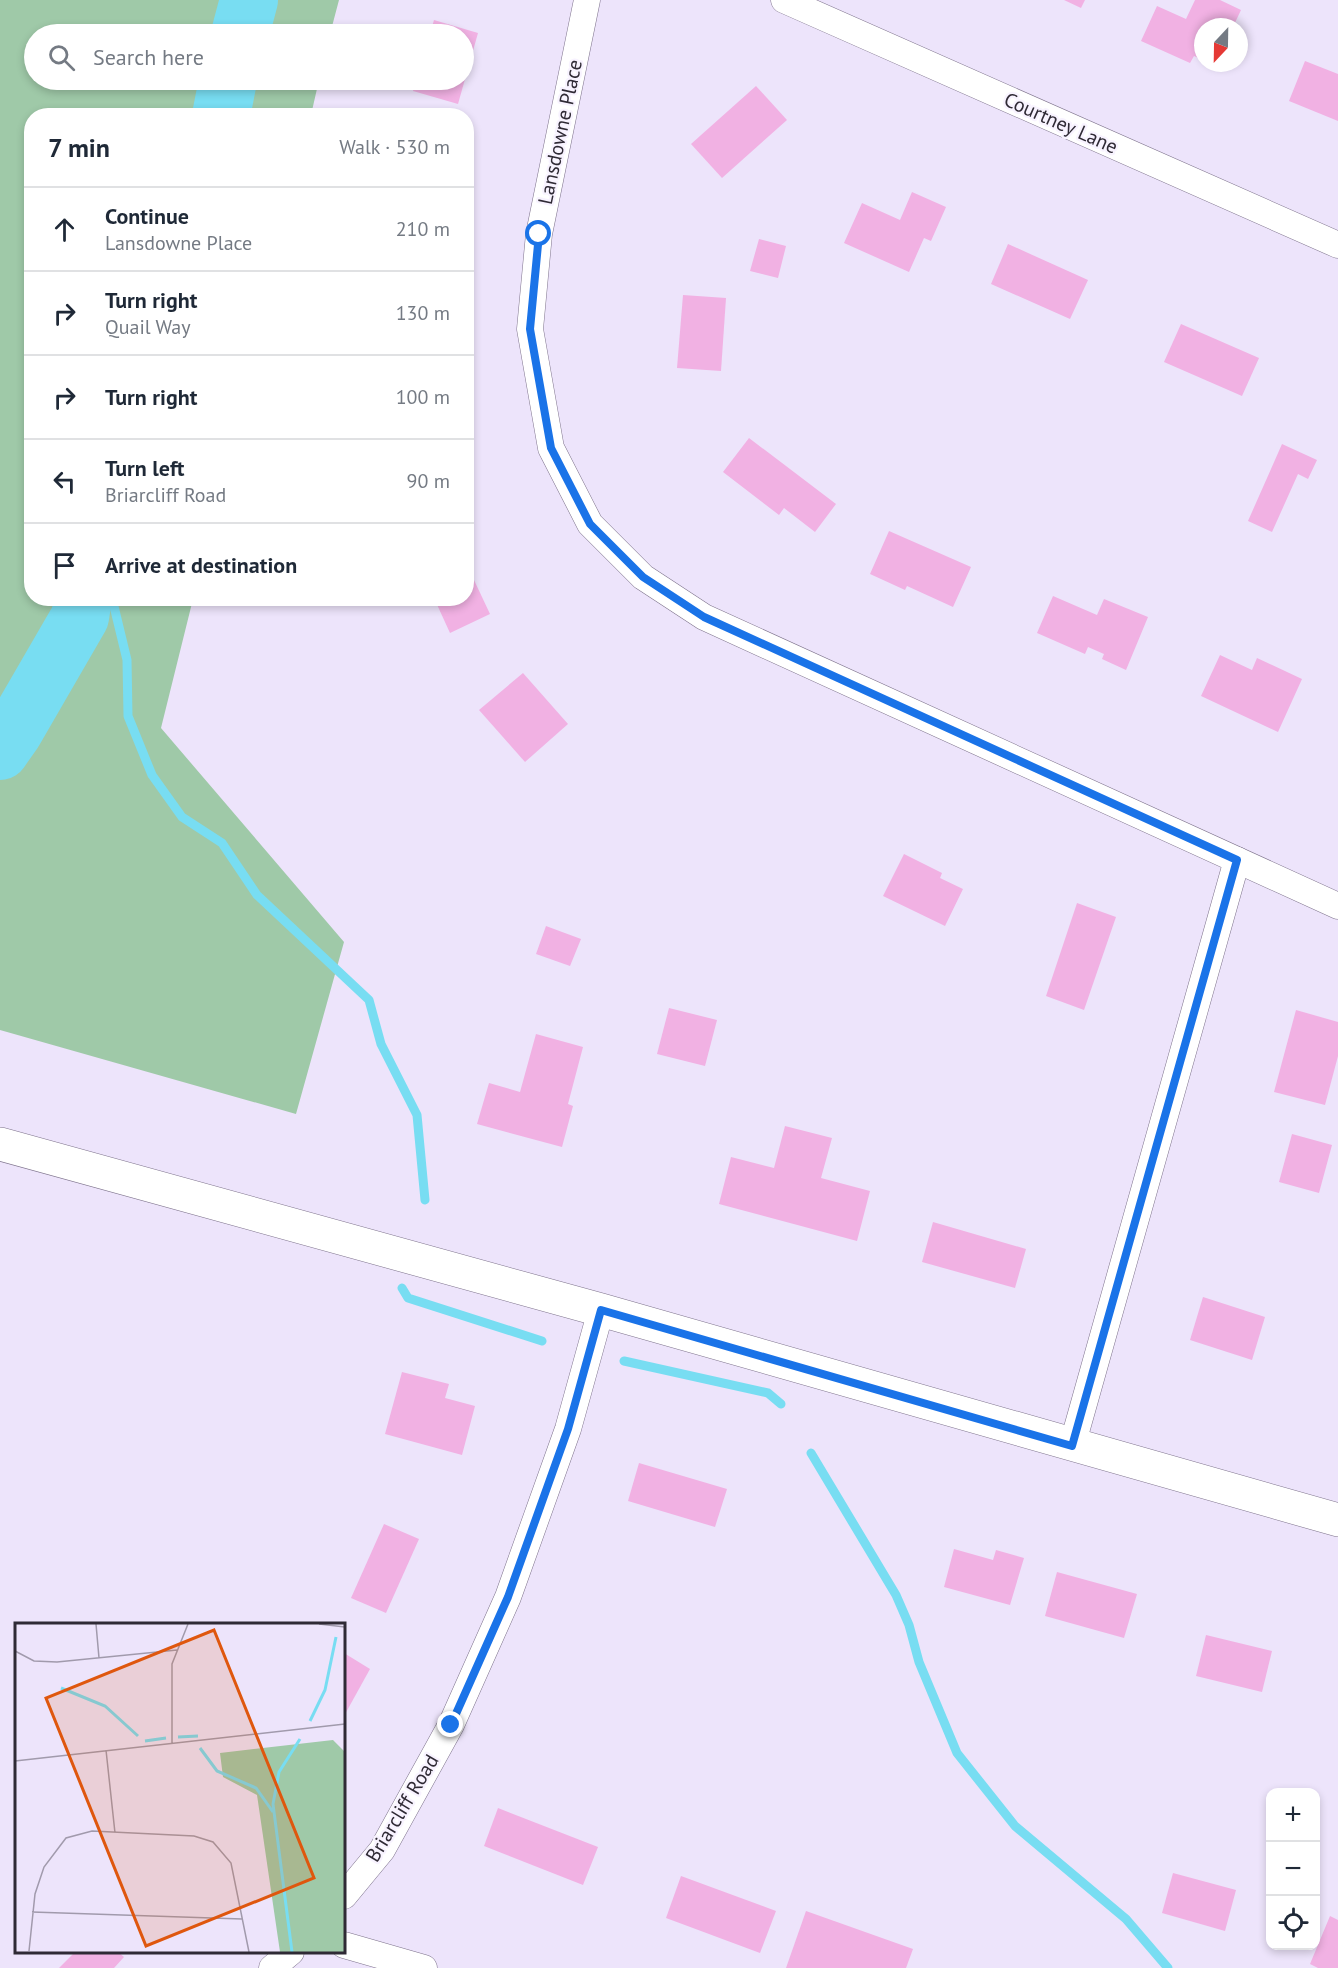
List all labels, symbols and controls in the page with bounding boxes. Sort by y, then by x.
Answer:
north arrow [1194,18,1248,72]
search box [24,24,474,90]
icon: search [45,41,78,74]
text: Search here [93,43,204,71]
street label: Lansdowne Place [532,57,588,207]
street label: Courtney Lane [1000,86,1122,160]
text: 7 min [48,131,110,164]
text: Walk · 530 m [339,134,450,160]
text: Continue [105,202,189,230]
icon: ahead [48,213,81,246]
text: 210 m [396,216,450,242]
route start [525,220,551,246]
text: Lansdowne Place [105,230,252,256]
text: Turn right [105,286,197,314]
icon: right [48,297,81,330]
text: 130 m [396,300,450,326]
text: Quail Way [105,314,191,340]
icon: right [48,381,81,414]
text: Turn right [105,383,197,411]
text: 100 m [396,384,450,410]
text: Turn left [105,454,185,482]
icon: left [48,465,81,498]
text: 90 m [407,468,450,494]
text: Briarcliff Road [105,482,226,508]
icon: arrive [48,549,81,582]
text: Arrive at destination [105,551,297,579]
inset map [15,1623,345,1953]
route end [437,1711,463,1737]
street label: Briarcliff Road [360,1749,444,1867]
map controls [1266,1788,1320,1950]
button: + [1266,1788,1320,1842]
button: − [1266,1842,1320,1896]
button: locate [1266,1896,1320,1950]

